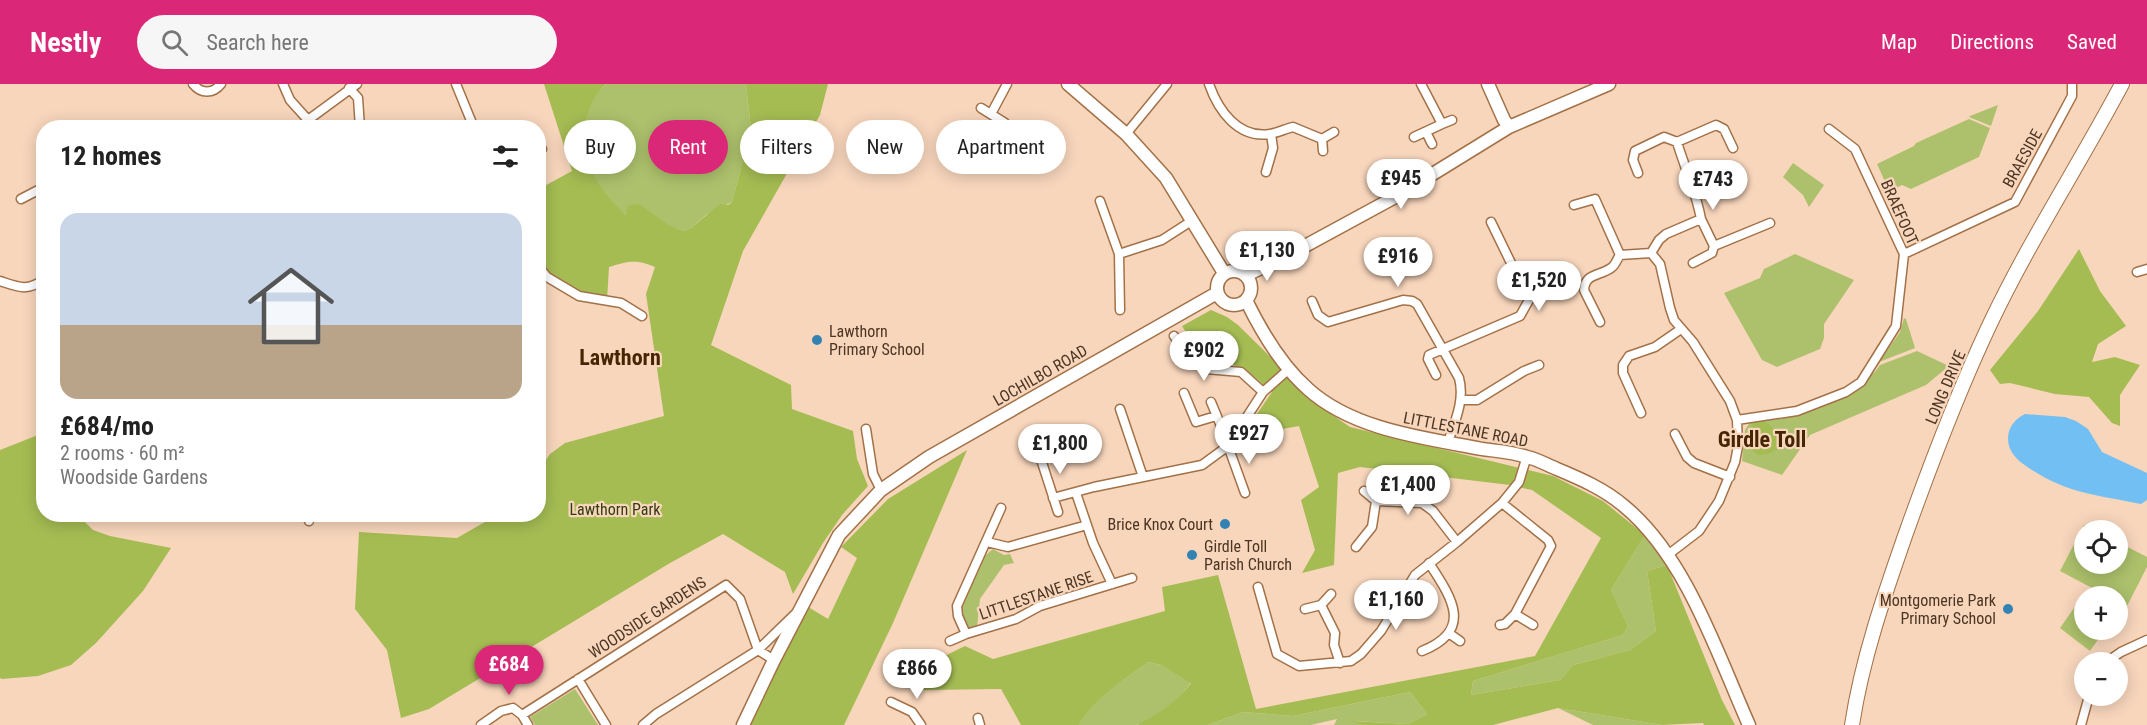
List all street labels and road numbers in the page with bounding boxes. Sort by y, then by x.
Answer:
street label: BRAESIDE [1999,126,2046,191]
street label: BRAEFOOT [1877,177,1922,248]
street label: LOCHILBO ROAD [990,341,1091,410]
street label: LONG DRIVE [1921,347,1970,427]
street label: LITTLESTANE ROAD [1402,408,1530,451]
street label: LITTLESTANE RISE [977,567,1096,624]
street label: WOODSIDE GARDENS [585,572,710,662]

